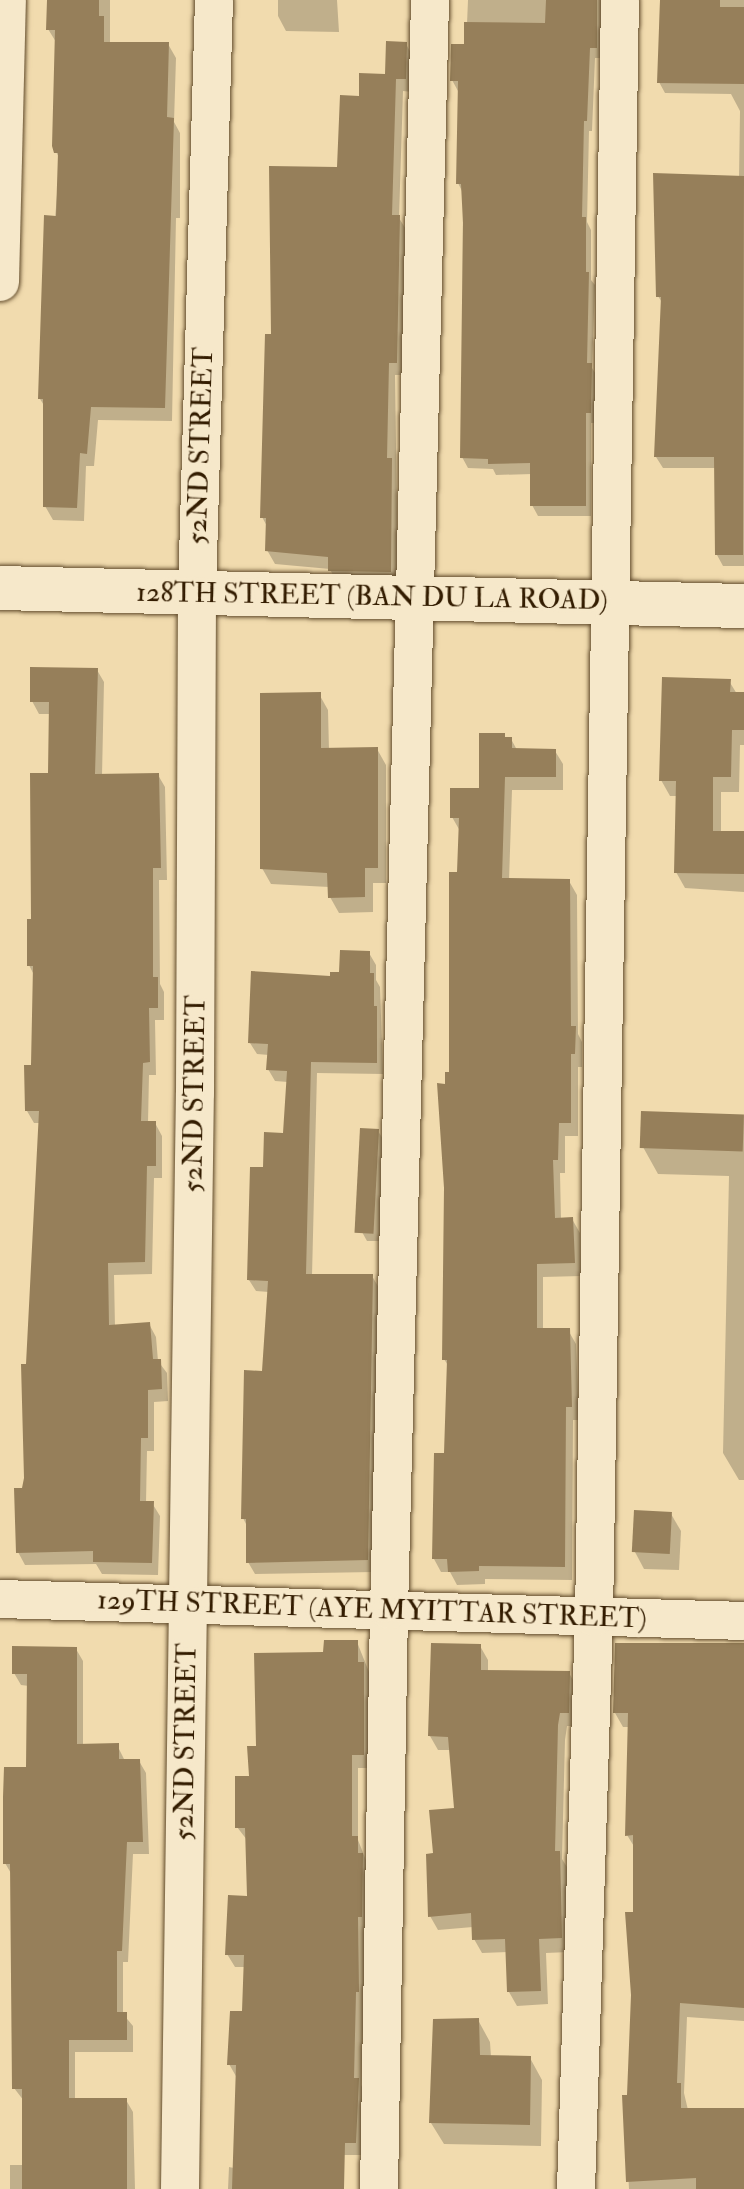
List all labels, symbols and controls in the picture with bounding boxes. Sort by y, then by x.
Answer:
street label: 52ND STREET [181,347,221,545]
street label: 128TH STREET (BAN DU LA ROAD) [136,576,608,618]
street label: 52ND STREET [176,995,214,1193]
street label: 129TH STREET (AYE MYITTAR STREET) [97,1584,647,1636]
street label: 52ND STREET [167,1643,205,1841]

